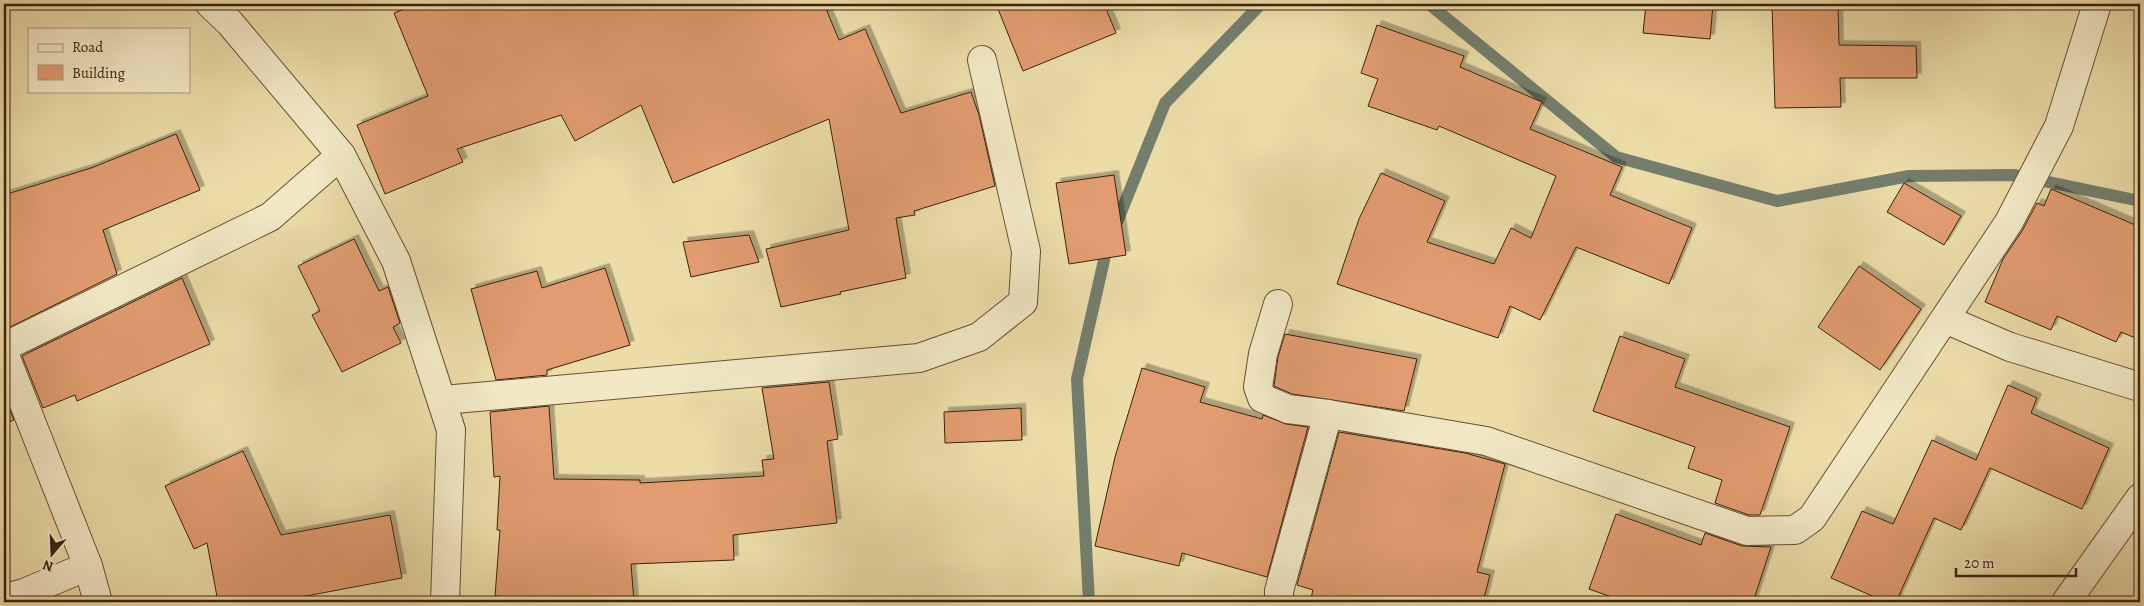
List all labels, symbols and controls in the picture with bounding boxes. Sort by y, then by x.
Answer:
legend [28,28,190,92]
text: Road [72,37,104,57]
text: Building [72,63,125,83]
north arrow [28,528,78,578]
scale bar [1956,546,2076,578]
text: 20 m [1964,553,1995,573]
text: N [40,555,56,576]

